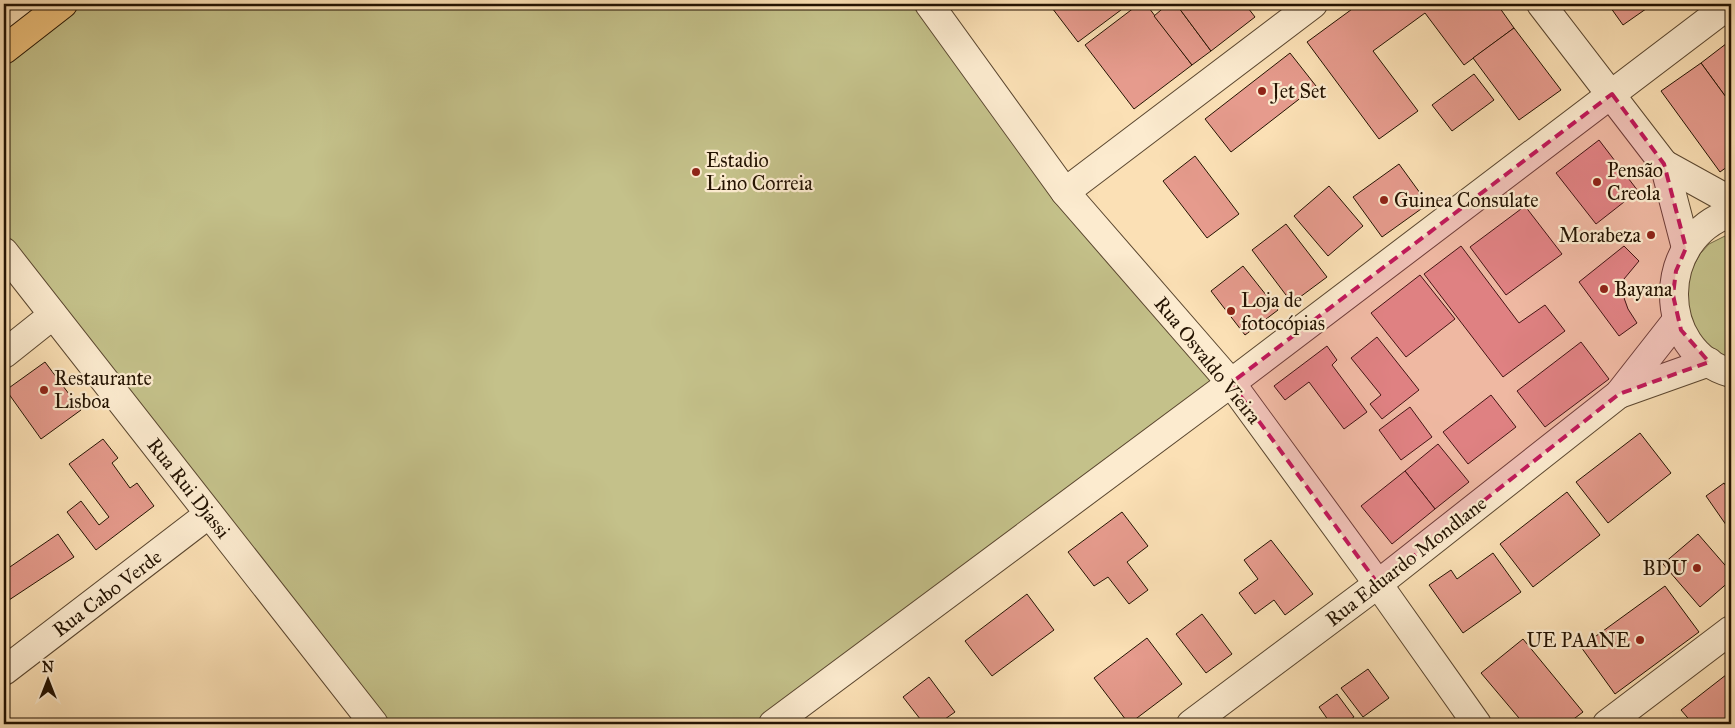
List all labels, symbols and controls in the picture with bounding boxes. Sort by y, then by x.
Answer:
place label: Jet Set [1270,79,1326,104]
marker: Jet Set [1256,85,1268,97]
place label: Estadio Lino Correia [706,148,813,195]
place label: Pensão Creola [1607,158,1663,205]
marker: Estadio Lino Correia [690,166,702,178]
marker: Pensão Creola [1591,176,1603,188]
place label: Guinea Consulate [1394,188,1539,212]
marker: Guinea Consulate [1378,194,1390,206]
place label: Morabeza [1559,223,1642,247]
marker: Morabeza [1645,229,1657,241]
place label: Bayana [1614,277,1673,301]
marker: Bayana [1598,283,1610,295]
place label: Loja de fotocópias [1241,288,1325,335]
street label: Rua Osvaldo Vieira [1149,291,1267,429]
marker: Loja de fotocópias [1225,305,1237,317]
place label: Restaurante Lisboa [54,366,152,413]
marker: Restaurante Lisboa [38,384,50,396]
street label: Rua Rui Djassi [142,433,236,543]
street label: Rua Eduardo Mondlane [1321,491,1491,631]
street label: Rua Cabo Verde [48,544,166,642]
place label: BDU [1643,556,1687,580]
marker: BDU [1691,562,1703,574]
place label: UE PAANE [1526,628,1630,652]
marker: UE PAANE [1634,634,1646,646]
north arrow [22,656,72,706]
text: N [42,659,54,676]

